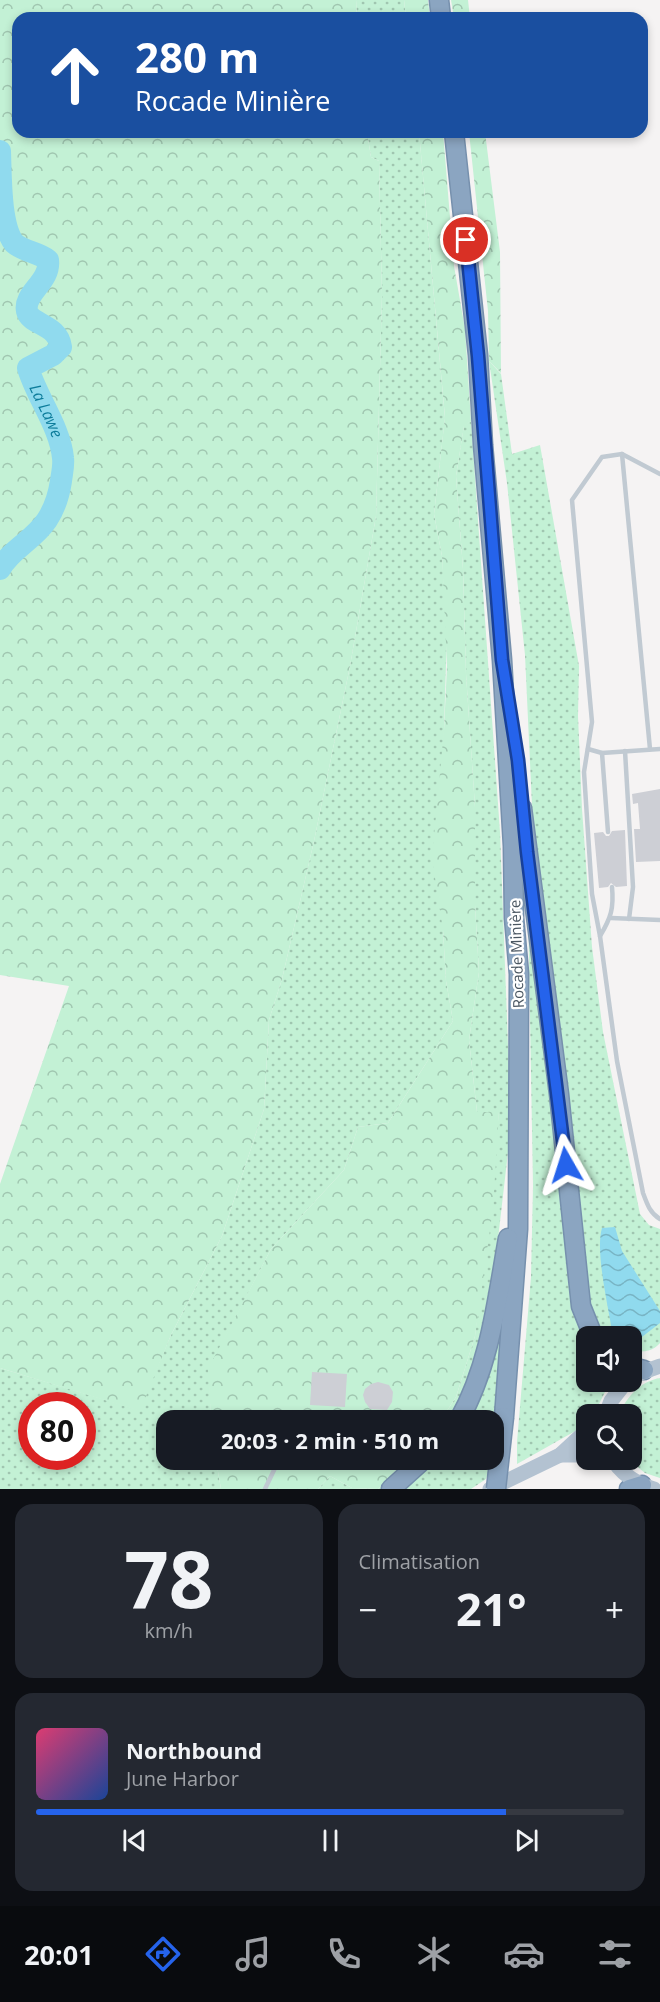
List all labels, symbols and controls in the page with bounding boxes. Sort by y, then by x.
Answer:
text: 280 m [135,28,259,85]
icon: ahead [36,36,114,114]
text: Rocade Minière [135,82,330,119]
pin [440,214,491,265]
icon: arrive [449,223,482,256]
water label: La Lawe [24,381,69,441]
street label: Rocade Minière [504,899,528,1009]
position arrow [534,1133,598,1197]
map controls [576,1326,642,1470]
button: sound [576,1326,642,1392]
speed limit sign: 80 [18,1392,96,1470]
button: search [576,1404,642,1470]
text: 20:03 · 2 min · 510 m [221,1425,439,1455]
text: 78 [124,1525,213,1631]
text: Climatisation [359,1548,480,1575]
text: 21° [456,1578,527,1639]
text: − [359,1587,377,1632]
text: + [605,1587,624,1632]
text: km/h [144,1617,193,1644]
text: Northbound [126,1735,262,1765]
text: June Harbor [126,1765,239,1792]
icon: previous [118,1824,151,1857]
icon: pause [314,1824,347,1857]
icon: next [510,1824,543,1857]
icon: directions [142,1933,184,1975]
icon: music [232,1933,274,1975]
icon: phone [323,1933,365,1975]
icon: climate [413,1933,455,1975]
icon: car [503,1933,545,1975]
icon: filters [594,1933,636,1975]
text: 20:01 [24,1936,94,1973]

